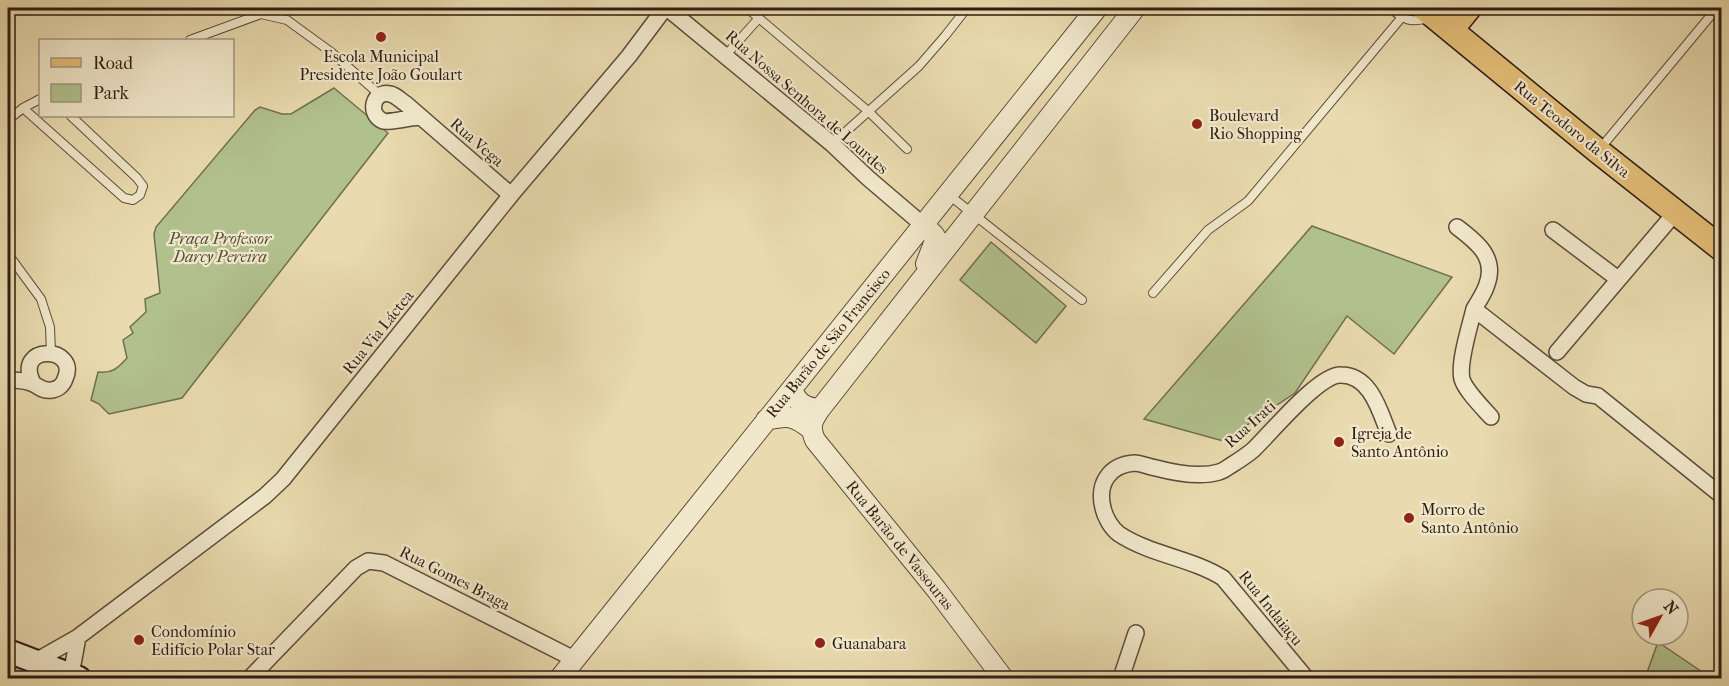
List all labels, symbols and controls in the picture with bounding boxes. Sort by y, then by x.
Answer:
street label: Rua Nossa Senhora de Lourdes [722,26,892,178]
marker: Escola Municipal Presidente João Goulart [374,30,388,44]
legend [39,39,234,117]
place label: Escola Municipal Presidente João Goulart [299,47,463,84]
text: Road [93,53,133,74]
street label: Rua Teodoro da Silva [1510,76,1634,182]
text: Park [93,83,130,104]
place label: Boulevard Rio Shopping [1209,106,1302,143]
street label: Rua Vega [446,114,508,171]
marker: Boulevard Rio Shopping [1190,117,1204,131]
park label: Praça Professor Darcy Pereira [168,229,273,266]
street label: Rua Barão de São Francisco [762,264,894,422]
street label: Rua Via Láctea [338,286,418,378]
street label: Rua Irati [1221,396,1280,452]
place label: Igreja de Santo Antônio [1351,424,1448,461]
marker: Igreja de Santo Antônio [1332,435,1346,449]
street label: Rua Barão de Vassouras [842,477,958,613]
place label: Morro de Santo Antônio [1421,500,1518,537]
marker: Morro de Santo Antônio [1402,511,1416,525]
street label: Rua Gomes Braga [396,542,514,614]
street label: Rua Indaiaçu [1235,567,1307,649]
north arrow [1630,587,1690,647]
text: N [1660,597,1683,619]
place label: Condomínio Edifício Polar Star [151,622,275,659]
marker: Condomínio Edifício Polar Star [132,633,146,647]
place label: Guanabara [832,634,907,653]
marker: Guanabara [813,636,827,650]

